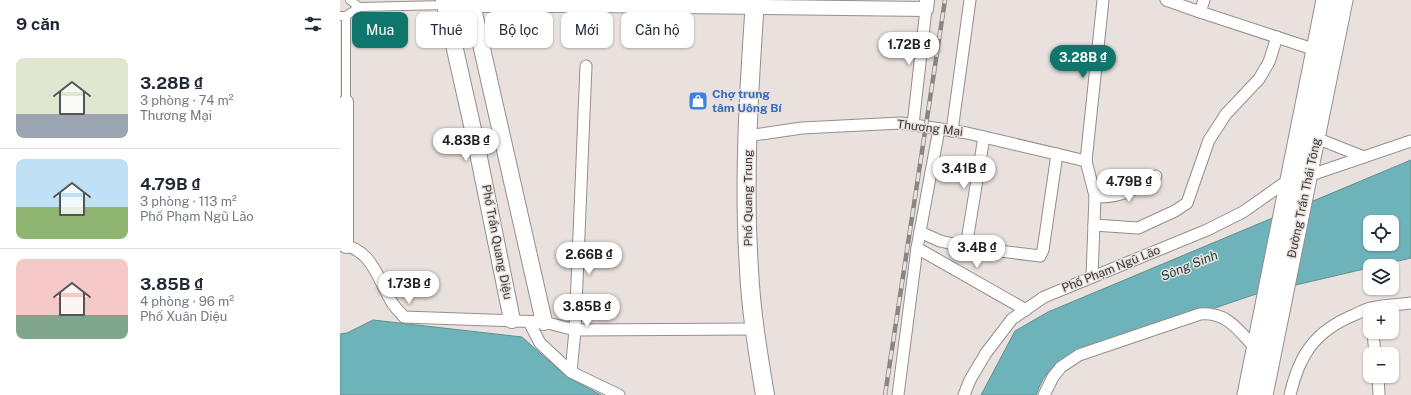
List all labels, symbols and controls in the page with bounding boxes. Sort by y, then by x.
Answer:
chip: Mua [352,12,408,48]
chip: Thuê [416,12,477,48]
chip: Bộ lọc [485,12,553,48]
chip: Mới [561,12,613,48]
chip: Căn hộ [621,12,694,48]
icon: filters [302,13,324,35]
text: 9 căn [16,14,60,34]
pin: 1.72B ₫ [872,32,946,66]
text: 1.72B ₫ [887,37,931,52]
pin: 3.28B ₫ [1046,45,1120,79]
text: 3.28B ₫ [1059,50,1107,65]
text: 3.28B ₫ [140,73,203,93]
icon: home [48,74,96,122]
place label: Chợ trung tâm Uông Bí [712,87,782,115]
shop icon: Chợ trung tâm Uông Bí [687,90,709,112]
text: 3 phòng · 74 m² [140,93,234,108]
text: Thương Mại [140,108,212,123]
street label: Thương Mại [896,117,964,139]
pin: 4.83B ₫ [429,128,503,162]
text: 4.83B ₫ [442,133,490,148]
street label: Đường Trần Thái Tông [1284,137,1324,259]
street label: Phố Quang Trung [741,150,755,246]
pin: 3.41B ₫ [927,156,1001,190]
text: 3.41B ₫ [942,161,987,176]
pin: 4.79B ₫ [1092,169,1166,203]
text: 4.79B ₫ [140,174,201,194]
text: 4.79B ₫ [1106,174,1152,189]
icon: home [48,175,96,223]
street label: Phố Trần Quang Diệu [479,183,515,301]
text: 3 phòng · 113 m² [140,194,237,209]
text: Phố Phạm Ngũ Lão [140,209,254,224]
map controls [1363,215,1399,383]
button: locate [1363,215,1399,251]
pin: 3.4B ₫ [944,235,1010,269]
text: 3.4B ₫ [957,240,997,255]
pin: 2.66B ₫ [552,242,626,276]
street label: Phố Phạm Ngũ Lão [1060,243,1162,295]
text: 2.66B ₫ [565,247,613,262]
water label: Sông Sinh [1159,247,1220,284]
button: layers [1363,259,1399,295]
pin: 1.73B ₫ [372,271,446,305]
text: 3.85B ₫ [140,274,203,294]
icon: home [48,275,96,323]
text: 1.73B ₫ [387,276,431,291]
text: 4 phòng · 96 m² [140,294,234,309]
pin: 3.85B ₫ [550,294,624,328]
text: 3.85B ₫ [563,299,611,314]
button: + [1363,303,1399,339]
text: Phố Xuân Diệu [140,309,227,324]
button: − [1363,347,1399,383]

